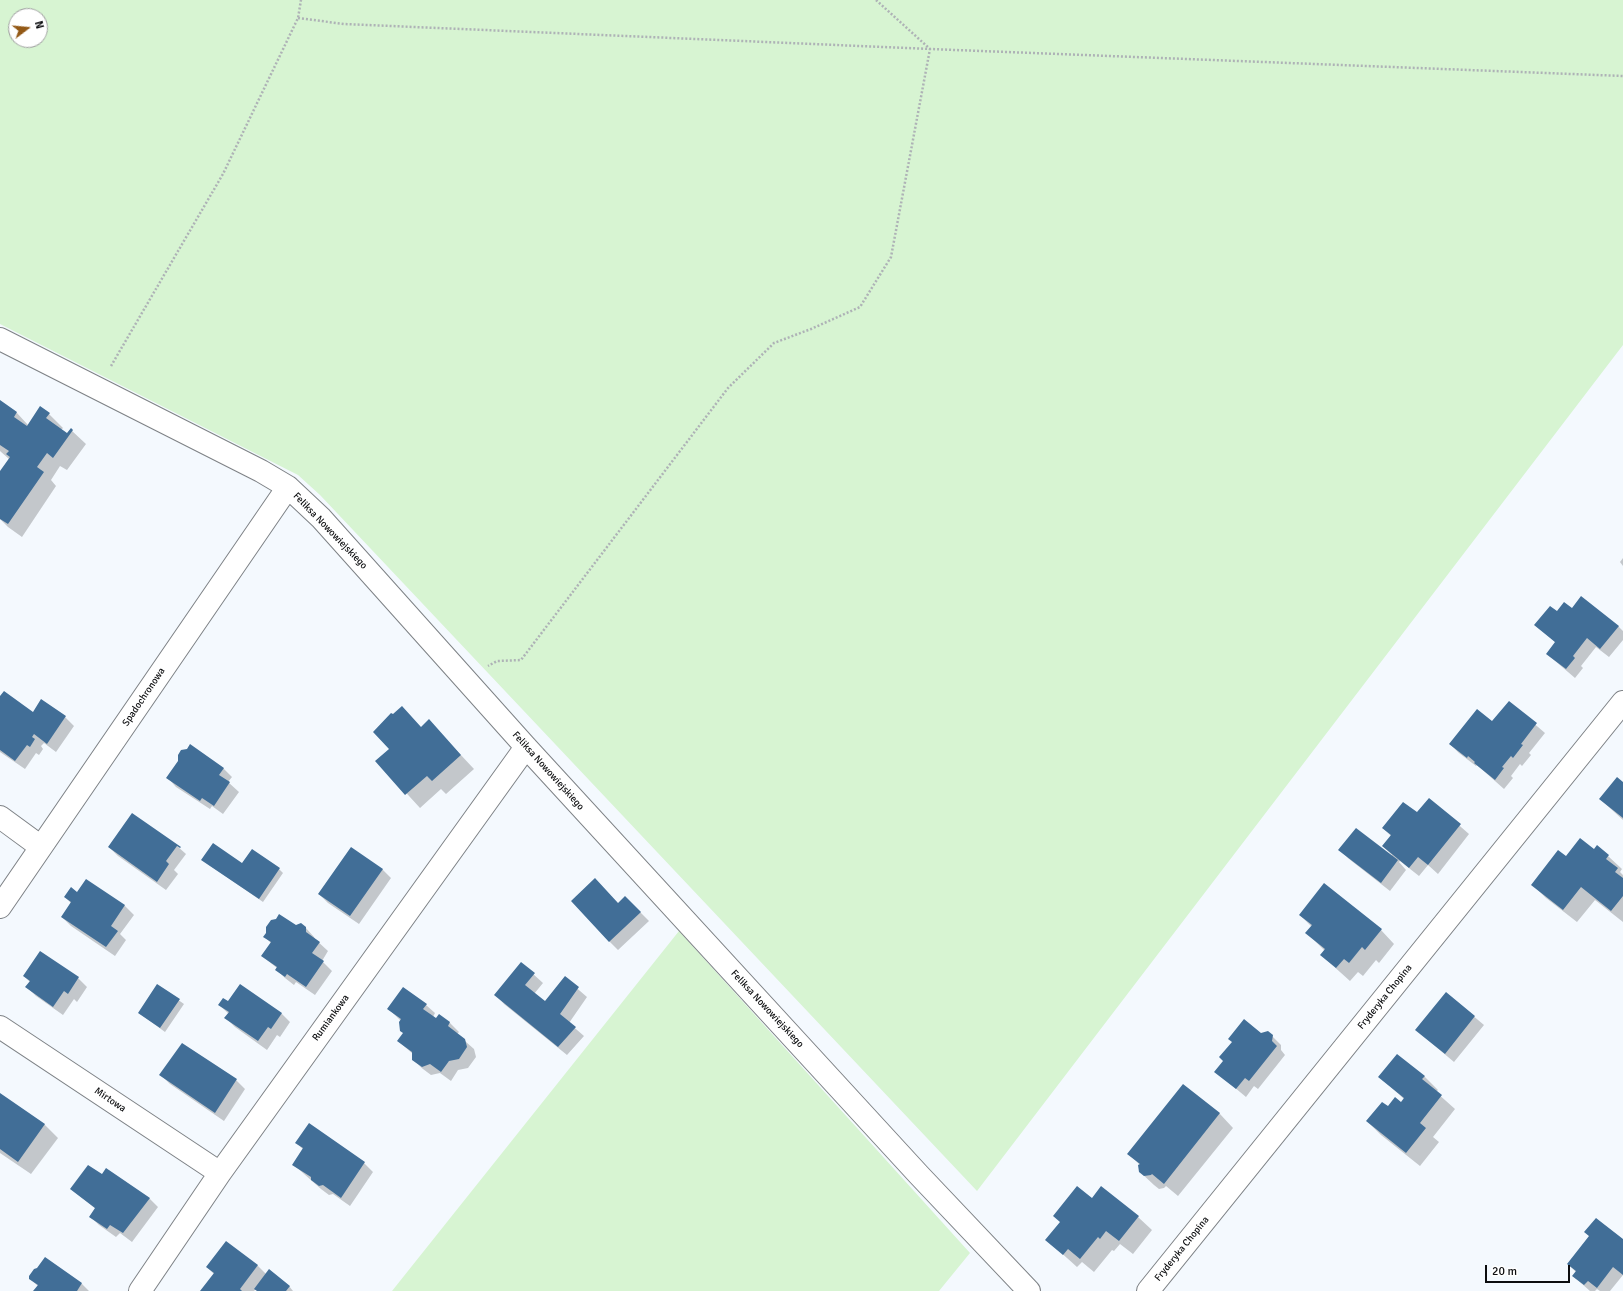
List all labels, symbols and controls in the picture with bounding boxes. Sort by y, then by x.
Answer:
north arrow [8,8,48,48]
text: N [32,19,46,30]
street label: Feliksa Nowowiejskiego [290,490,370,572]
street label: Spadochronowa [120,665,168,729]
street label: Feliksa Nowowiejskiego [510,729,586,813]
street label: Fryderyka Chopina [1355,962,1415,1032]
street label: Feliksa Nowowiejskiego [728,968,806,1050]
street label: Rumiankowa [310,992,352,1044]
street label: Mirtowa [92,1085,128,1115]
street label: Fryderyka Chopina [1152,1214,1212,1284]
scale bar [1487,1257,1572,1283]
text: 20 m [1492,1264,1517,1279]

